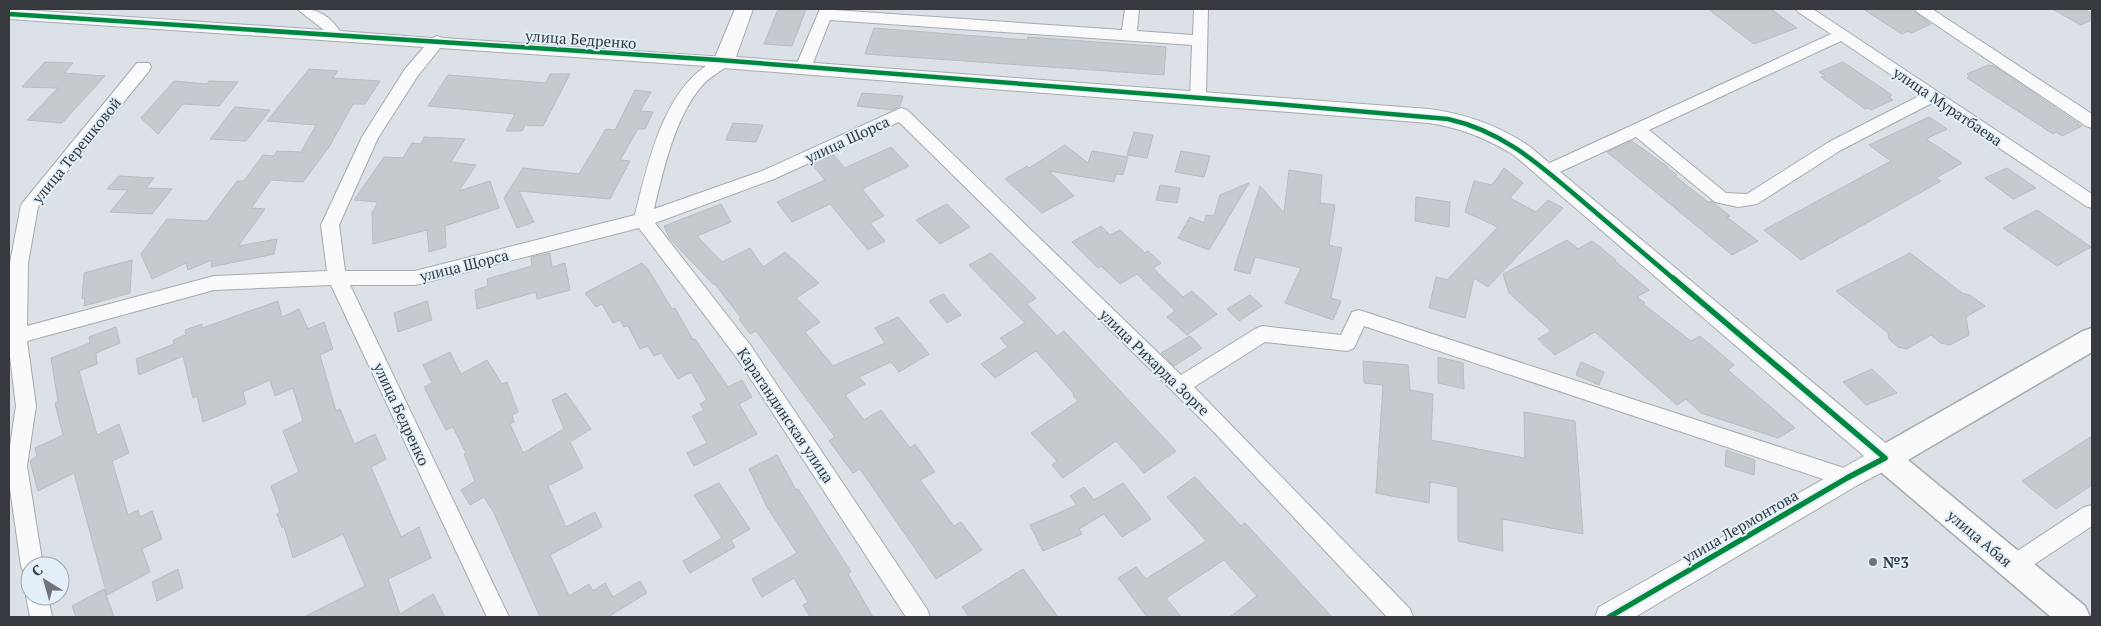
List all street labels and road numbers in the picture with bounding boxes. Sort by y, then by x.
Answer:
street label: улица Бедренко [524,25,637,53]
street label: улица Муратбаева [1889,61,2007,150]
street label: улица Терешковой [26,93,125,208]
street label: улица Щорса [801,111,893,168]
street label: улица Щорса [417,244,511,286]
street label: улица Рихарда Зорге [1095,304,1214,420]
street label: Карагандинская улица [733,343,839,487]
street label: улица Бедренко [369,358,435,469]
street label: улица Лермонтова [1678,485,1802,568]
street label: улица Абая [1943,504,2017,571]

